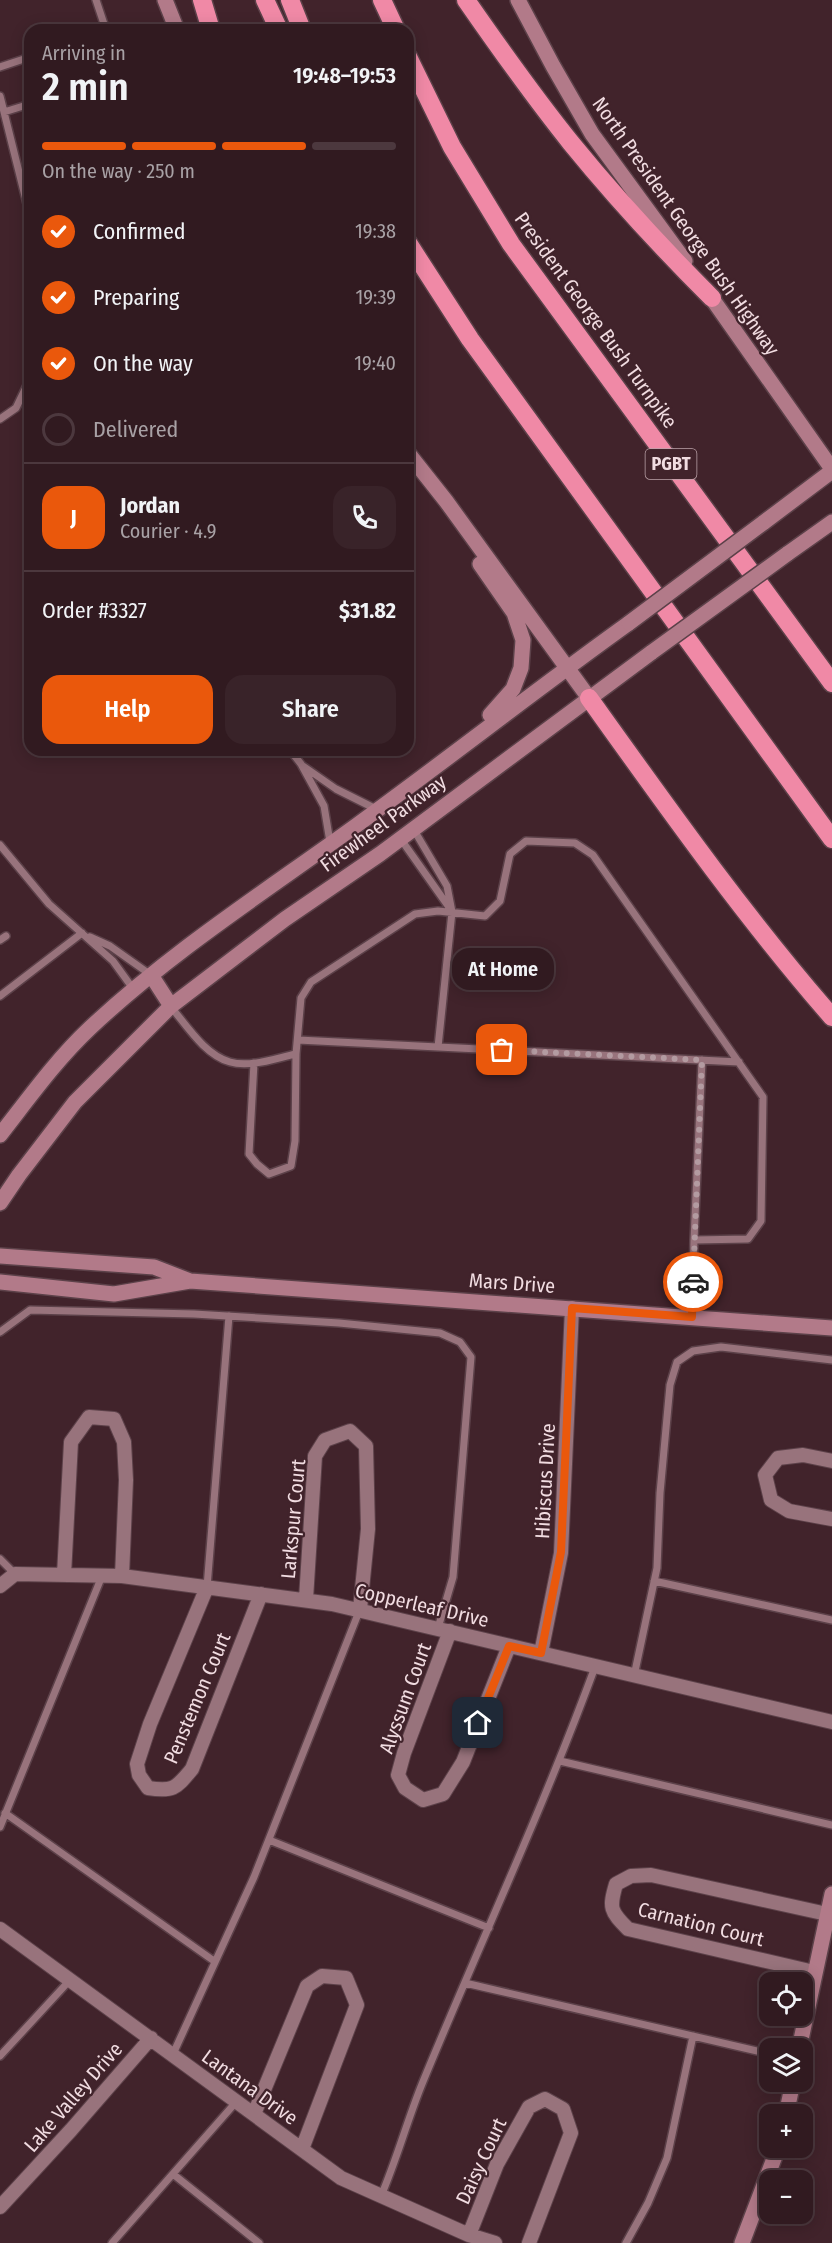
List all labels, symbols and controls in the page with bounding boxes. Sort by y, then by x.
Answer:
text: Arriving in [42,41,126,65]
text: 19:48–19:53 [293,62,396,89]
text: 2 min [42,64,129,110]
street label: North President George Bush Highway [587,92,785,360]
text: On the way · 250 m [42,159,195,183]
street label: President George Bush Turnpike [510,207,682,433]
icon: check [42,215,75,248]
text: Confirmed [93,218,186,245]
text: 19:38 [355,219,396,243]
icon: check [42,281,75,314]
text: Preparing [93,284,179,311]
text: 19:39 [356,285,396,309]
icon: check [42,347,75,380]
text: On the way [93,350,193,377]
text: 19:40 [354,351,396,375]
text: Delivered [93,416,178,443]
road number: PGBT [646,449,696,479]
button: phone [333,486,396,549]
text: Jordan [120,492,180,519]
text: J [70,504,77,531]
text: Courier · 4.9 [120,519,216,543]
text: Order #3327 [42,597,147,624]
text: $31.82 [339,597,396,624]
button: Help [42,675,213,744]
button: Share [225,675,396,744]
street label: Firewheel Parkway [315,769,451,877]
callout: At Home [451,948,553,990]
text: At Home [468,957,538,981]
pin [476,1024,527,1075]
icon: bag [485,1033,518,1066]
courier [663,1252,723,1312]
icon: car [677,1266,710,1299]
street label: Mars Drive [468,1268,556,1298]
street label: Hibiscus Drive [530,1423,560,1539]
street label: Larkspur Court [276,1458,310,1580]
street label: Copperleaf Drive [353,1578,491,1632]
street label: Penstemon Court [159,1628,236,1767]
street label: Alyssum Court [374,1639,436,1757]
pin [452,1697,503,1748]
icon: home [461,1706,494,1739]
street label: Carnation Court [636,1897,767,1951]
map controls [759,1972,813,2224]
button: locate [759,1972,813,2026]
street label: Lake Valley Drive [19,2037,127,2157]
button: layers [759,2038,813,2092]
street label: Lantana Drive [197,2044,303,2130]
button: + [759,2104,813,2158]
street label: Daisy Court [451,2114,512,2208]
button: − [759,2170,813,2224]

